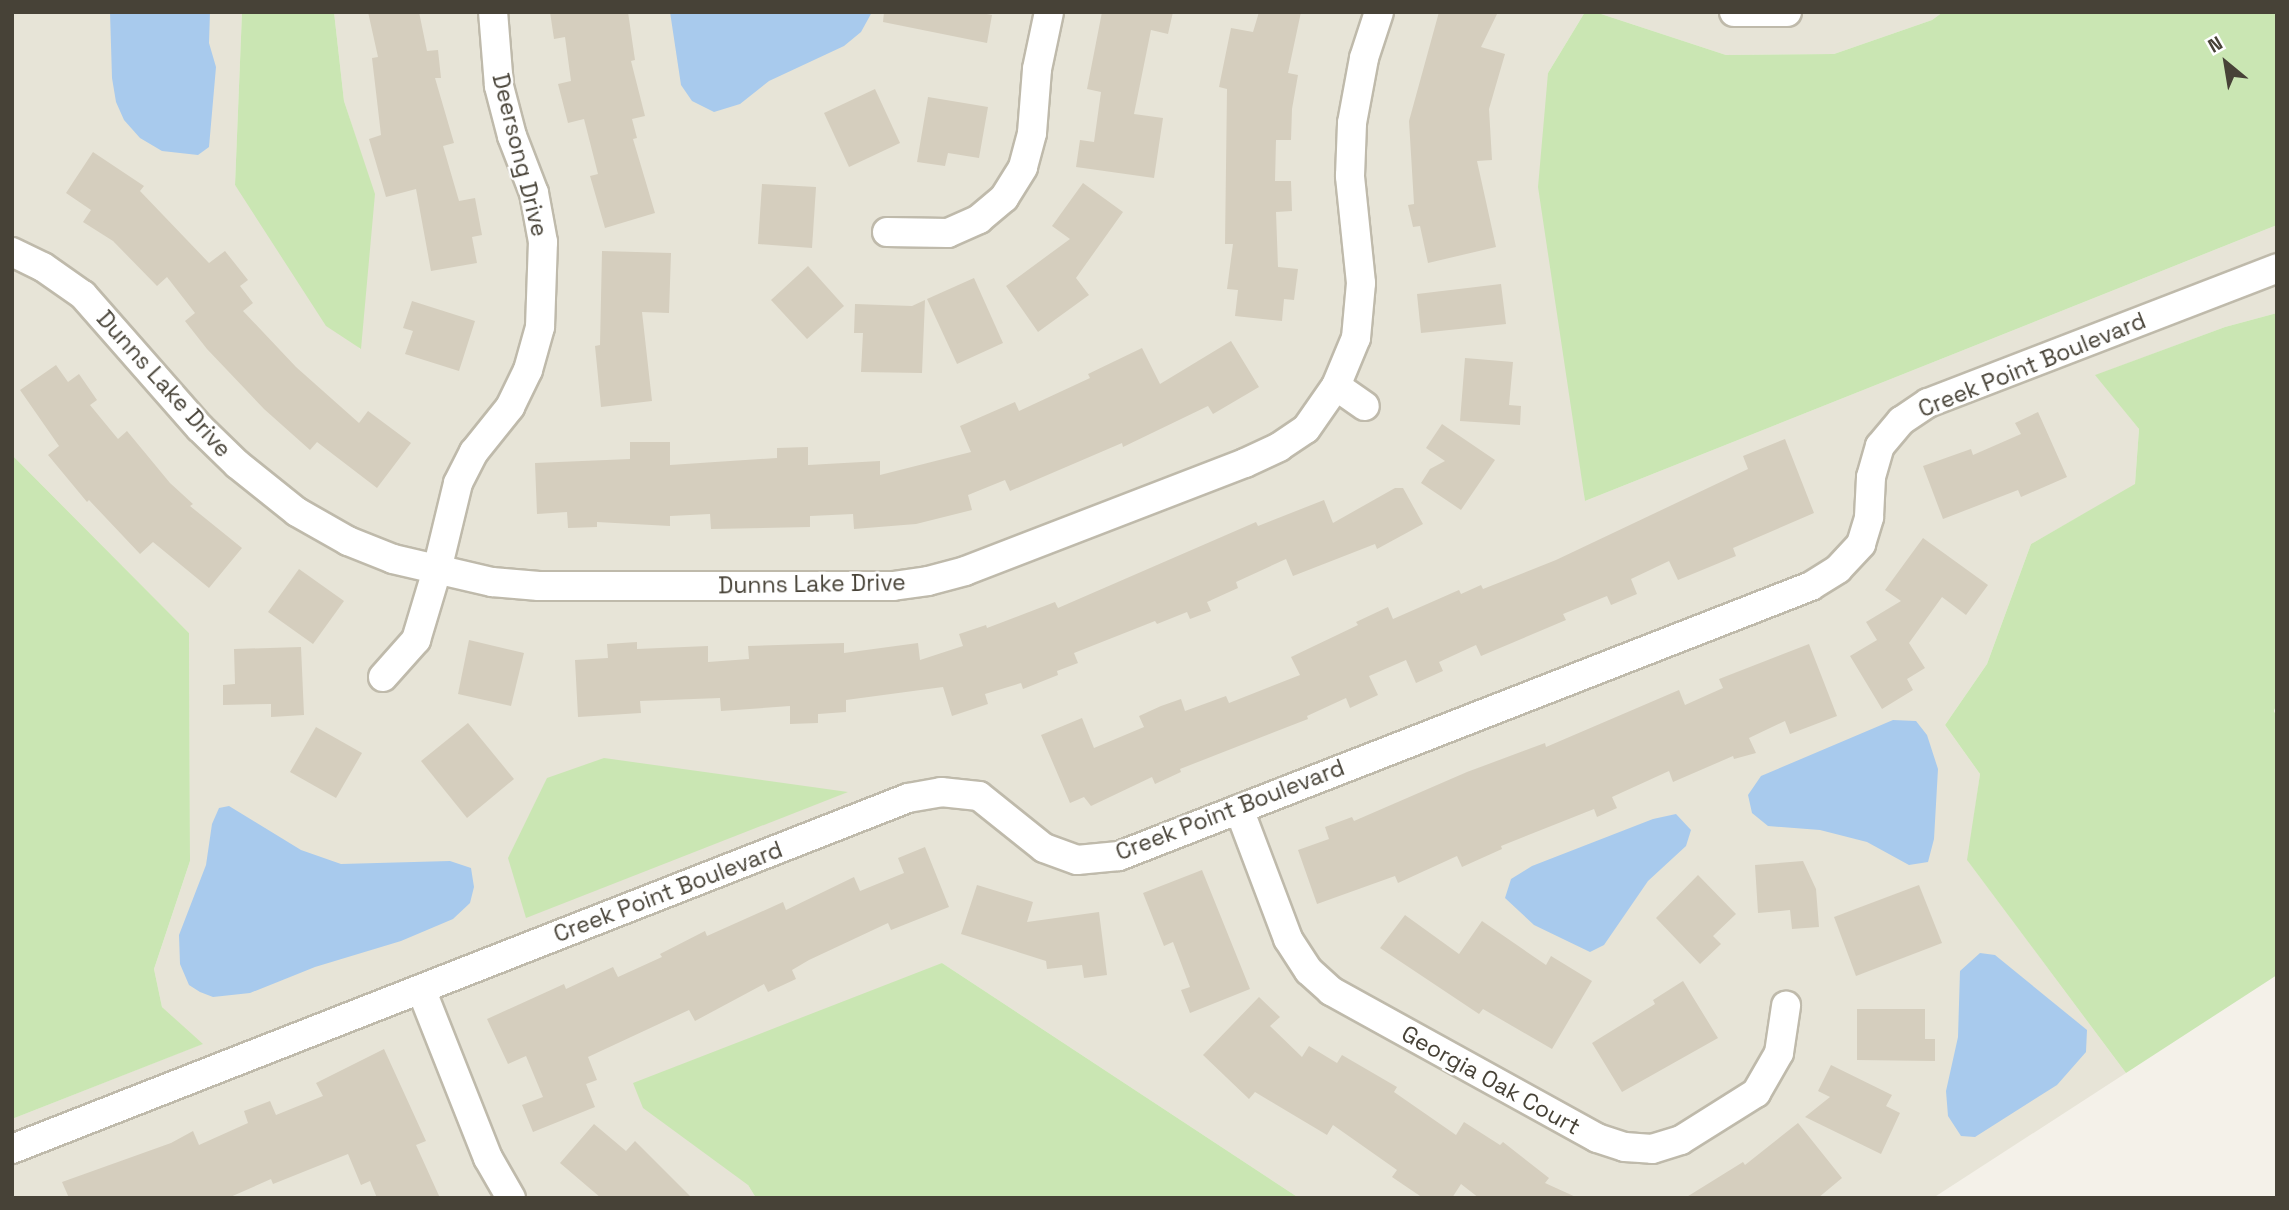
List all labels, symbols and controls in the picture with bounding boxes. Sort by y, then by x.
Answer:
north arrow [2191,28,2261,98]
text: N [2203,30,2227,58]
street label: Deersong Drive [486,71,554,239]
street label: Dunns Lake Drive [91,305,237,463]
street label: Creek Point Boulevard [1914,307,2150,423]
street label: Dunns Lake Drive [718,569,906,599]
street label: Creek Point Boulevard [1112,754,1348,866]
street label: Creek Point Boulevard [550,836,786,948]
street label: Georgia Oak Court [1397,1019,1585,1141]

